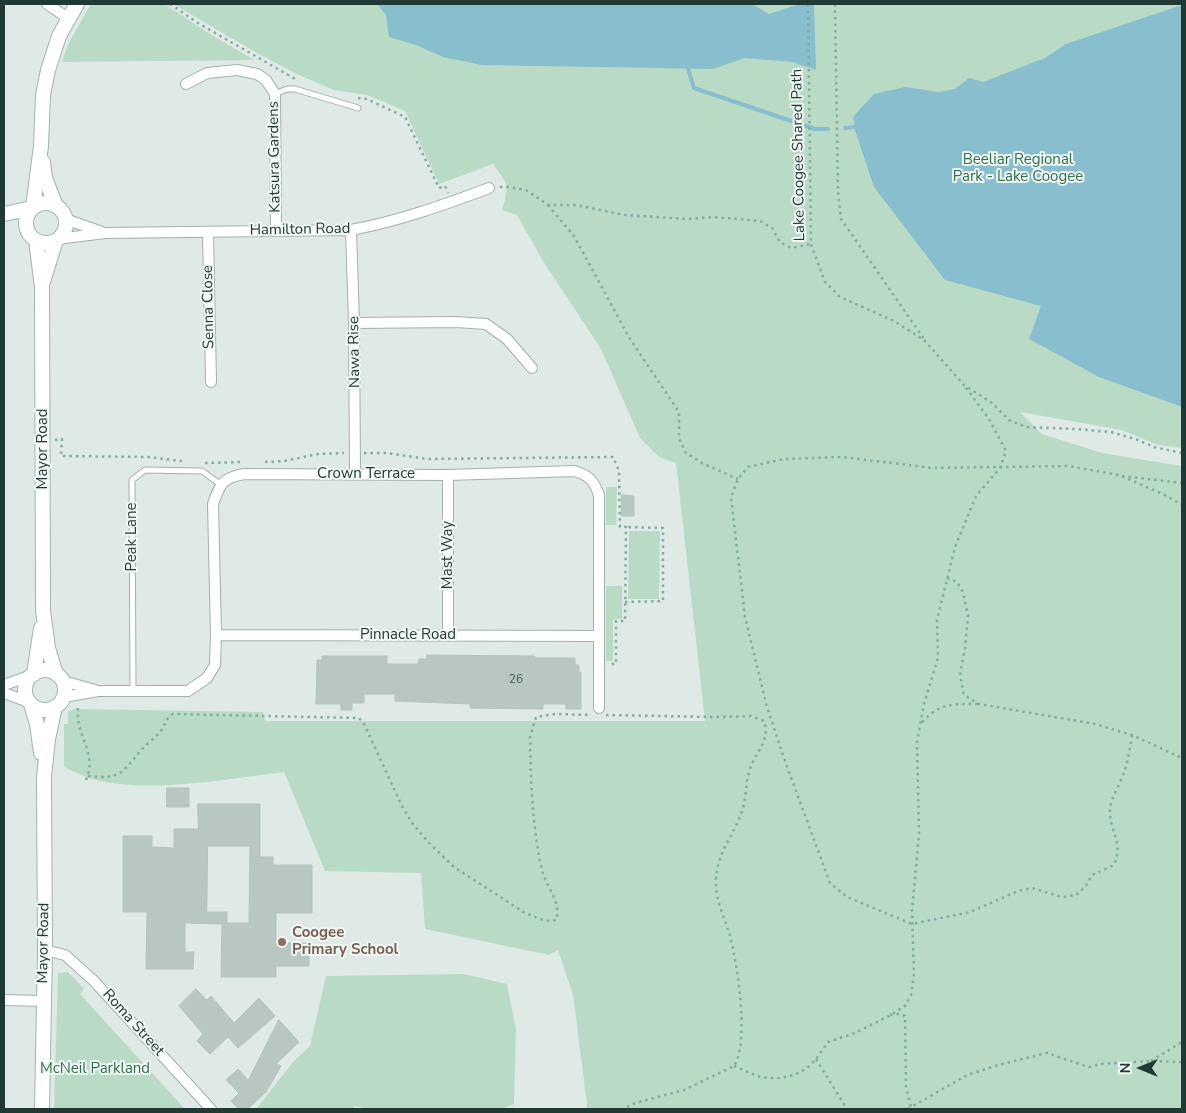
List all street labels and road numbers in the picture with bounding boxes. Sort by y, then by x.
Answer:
street label: Lake Coogee Shared Path [788,69,810,241]
street label: Katsura Gardens [265,101,285,213]
street label: Hamilton Road [249,220,351,240]
street label: Senna Close [199,265,219,349]
street label: Nawa Rise [345,316,365,388]
street label: Mayor Road [34,409,52,489]
street label: Crown Terrace [317,465,415,483]
street label: Peak Lane [123,502,141,572]
street label: Mast Way [439,521,457,589]
street label: Pinnacle Road [360,626,456,644]
street label: Mayor Road [34,902,54,984]
street label: Roma Street [98,986,168,1060]

